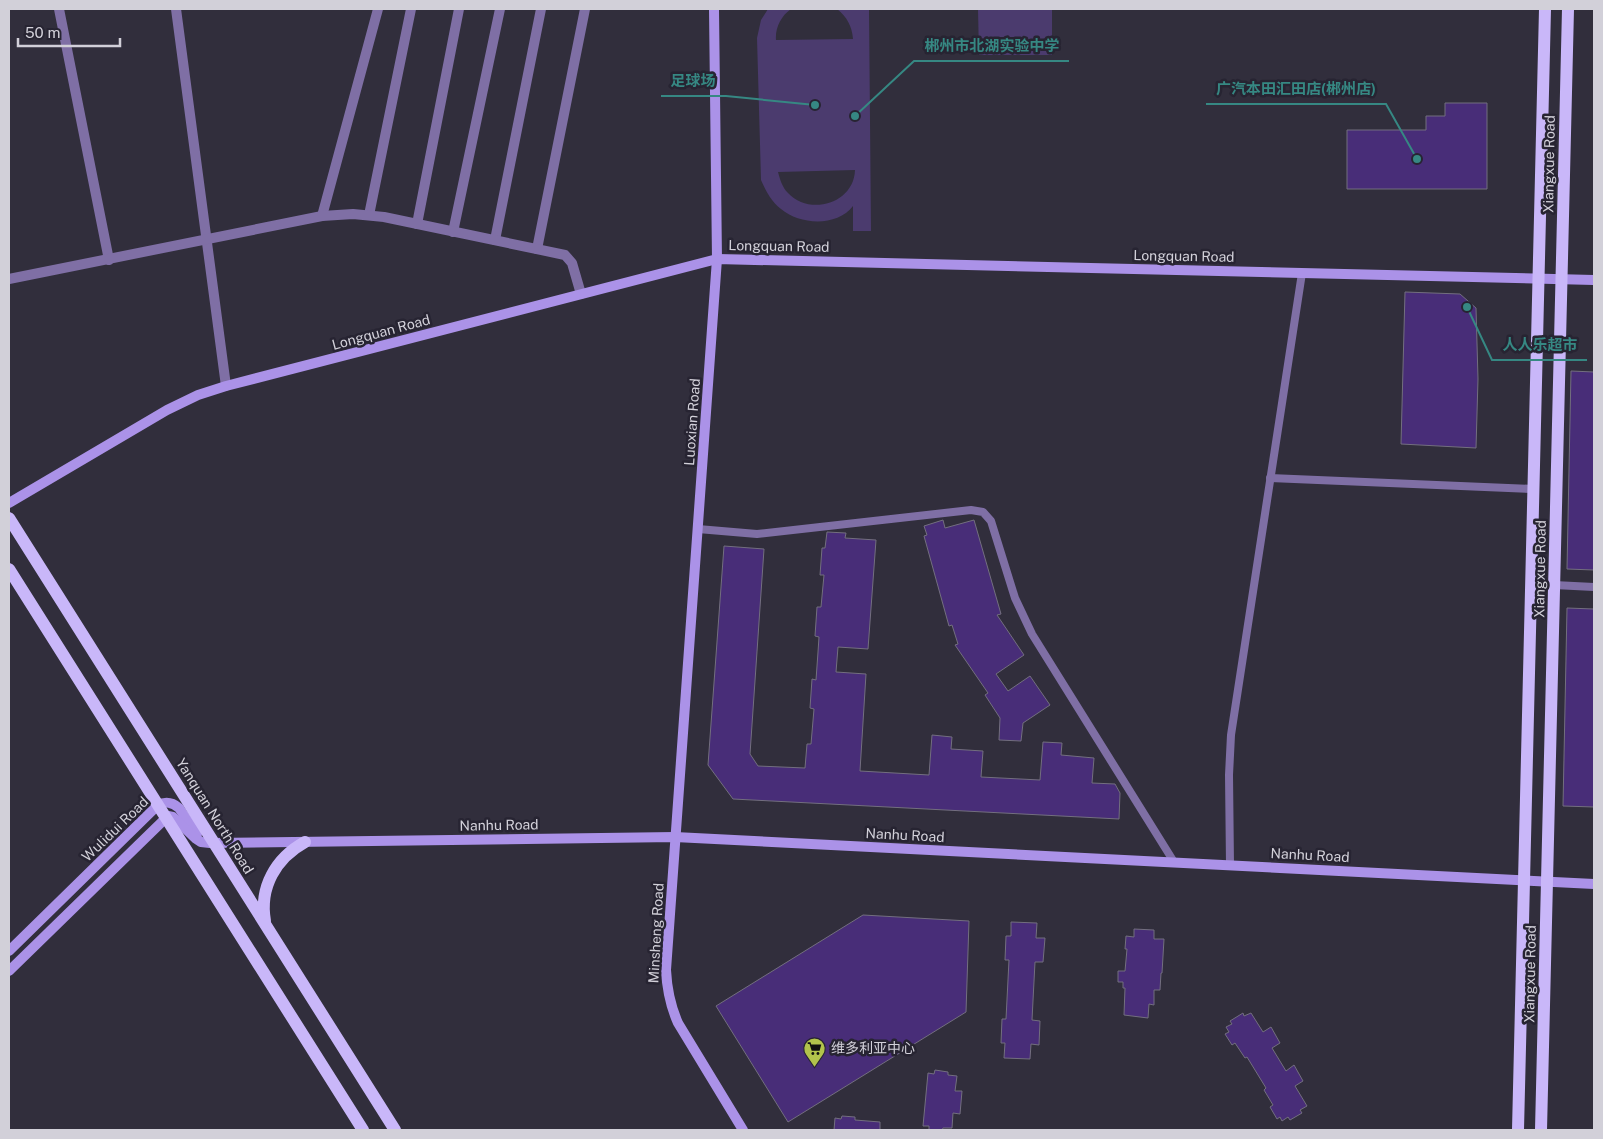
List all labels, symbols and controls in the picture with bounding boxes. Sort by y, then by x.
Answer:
scale bar [18,15,120,47]
text: 50 m [25,24,60,41]
callout: 郴州市北湖实验中学 [914,31,1069,61]
text: 郴州市北湖实验中学 [924,37,1060,54]
callout: 足球场 [661,66,726,96]
text: 足球场 [670,72,716,89]
callout: 广汽本田汇田店(郴州店) [1206,74,1386,104]
text: 广汽本田汇田店(郴州店) [1216,80,1376,97]
street label: Xiangxue Road [1540,115,1558,213]
street label: Longquan Road [728,237,830,255]
street label: Longquan Road [1133,247,1235,265]
street label: Longquan Road [330,311,432,353]
callout: 人人乐超市 [1492,330,1587,360]
text: 人人乐超市 [1502,336,1578,353]
street label: Luoxian Road [681,378,703,466]
street label: Xiangxue Road [1531,520,1549,618]
street label: Yanquan North Road [173,755,257,877]
street label: Wulidui Road [79,793,151,865]
street label: Nanhu Road [459,816,539,834]
street label: Nanhu Road [865,825,945,845]
street label: Nanhu Road [1270,845,1350,865]
street label: Minsheng Road [645,882,667,984]
street label: Xiangxue Road [1521,925,1539,1023]
supermarket icon: 维多利亚中心 [803,1036,827,1067]
place label: 维多利亚中心 [831,1040,915,1056]

